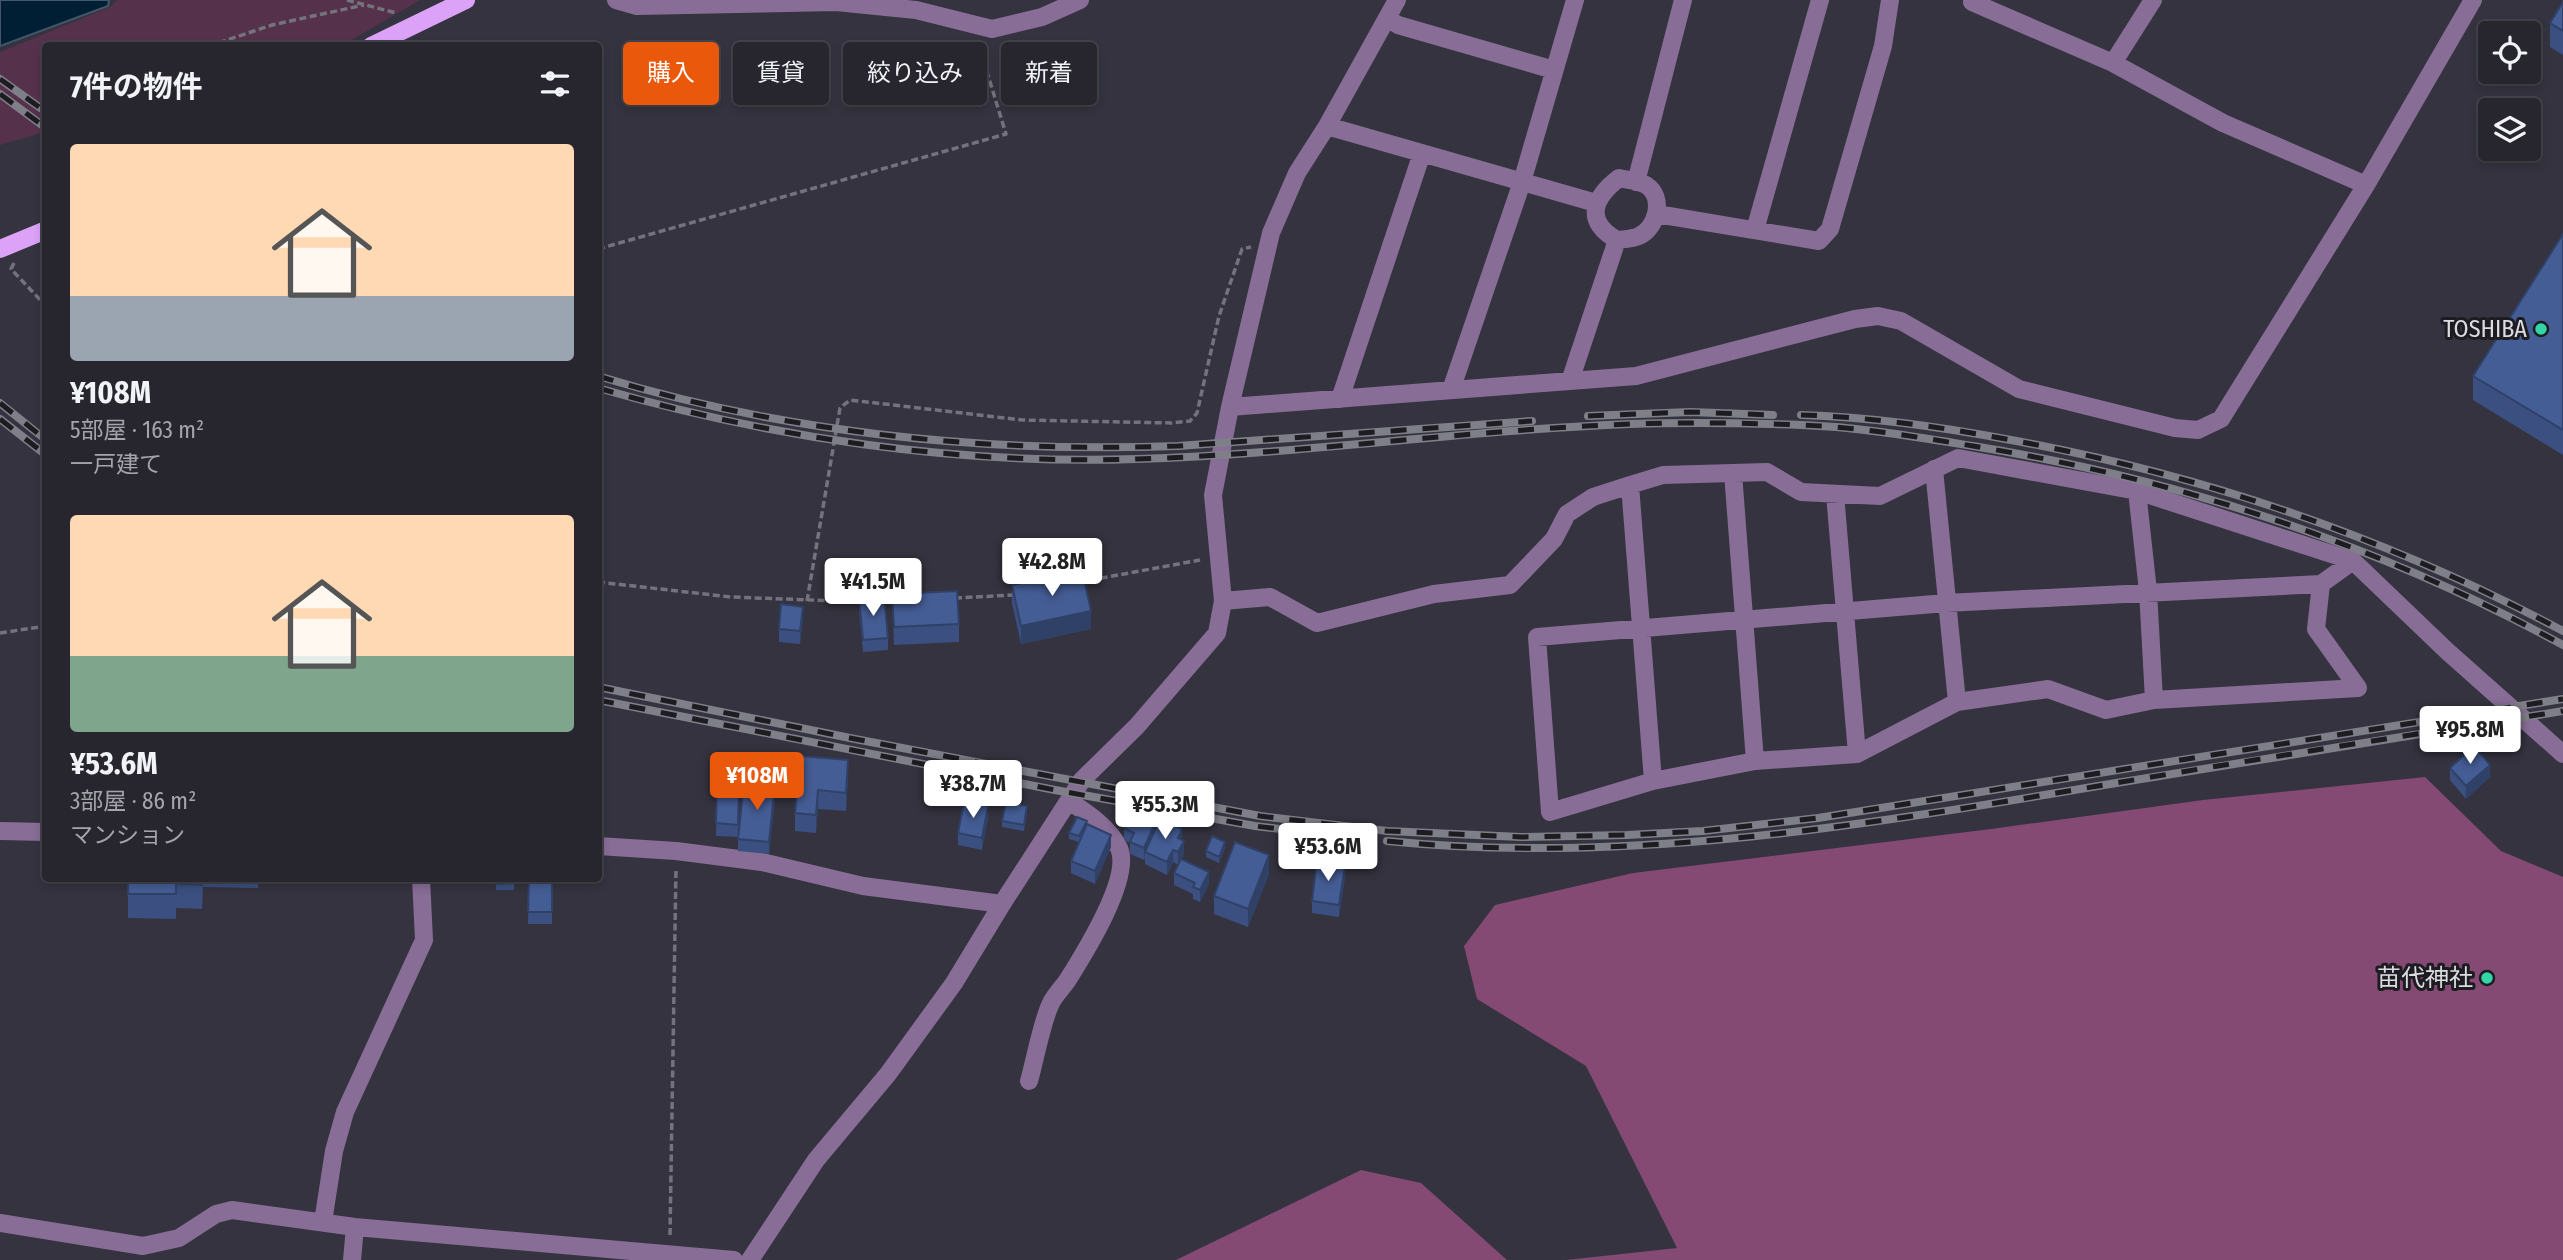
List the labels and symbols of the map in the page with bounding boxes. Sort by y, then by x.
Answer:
place label: TOSHIBA [2443,315,2527,343]
marker: TOSHIBA [2533,321,2549,337]
pin: ¥42.8M [995,538,1109,598]
pin: ¥41.5M [816,558,930,618]
pin: ¥95.8M [2413,706,2527,766]
pin: ¥108M [708,752,806,812]
pin: ¥38.7M [916,760,1030,820]
pin: ¥55.3M [1108,782,1222,841]
pin: ¥53.6M [1271,824,1385,883]
place label: 苗代神社 [2377,964,2473,992]
marker: 苗代神社 [2479,970,2495,986]

